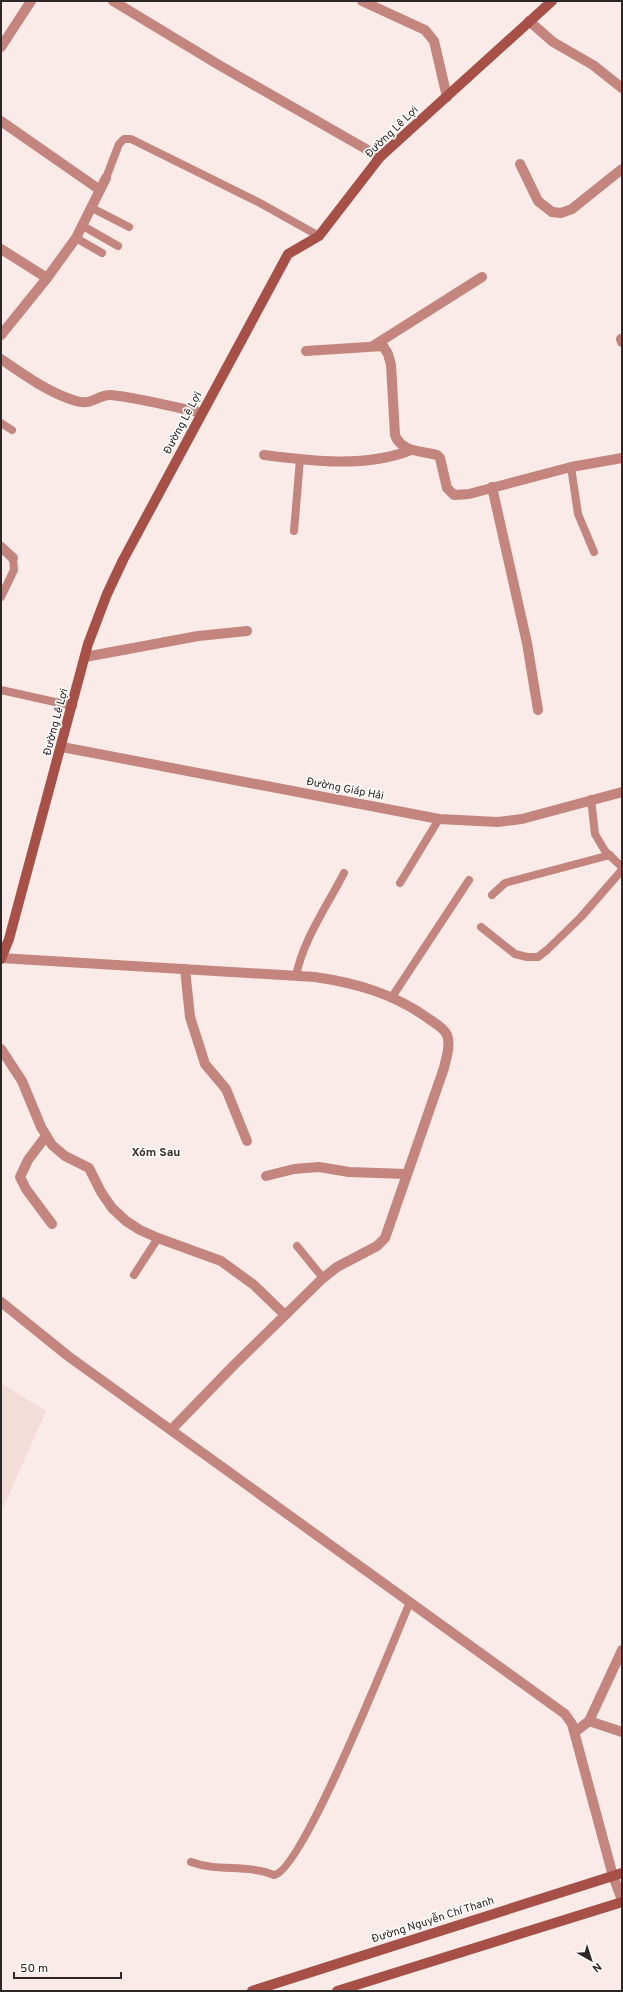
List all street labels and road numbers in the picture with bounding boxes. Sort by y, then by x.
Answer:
street label: Đường Lê Lợi [362,103,422,161]
street label: Đường Lê Lợi [161,389,205,457]
street label: Đường Lê Lợi [40,687,72,757]
street label: Đường Giáp Hải [305,775,385,803]
street label: Đường Nguyễn Chí Thanh [370,1893,496,1946]

